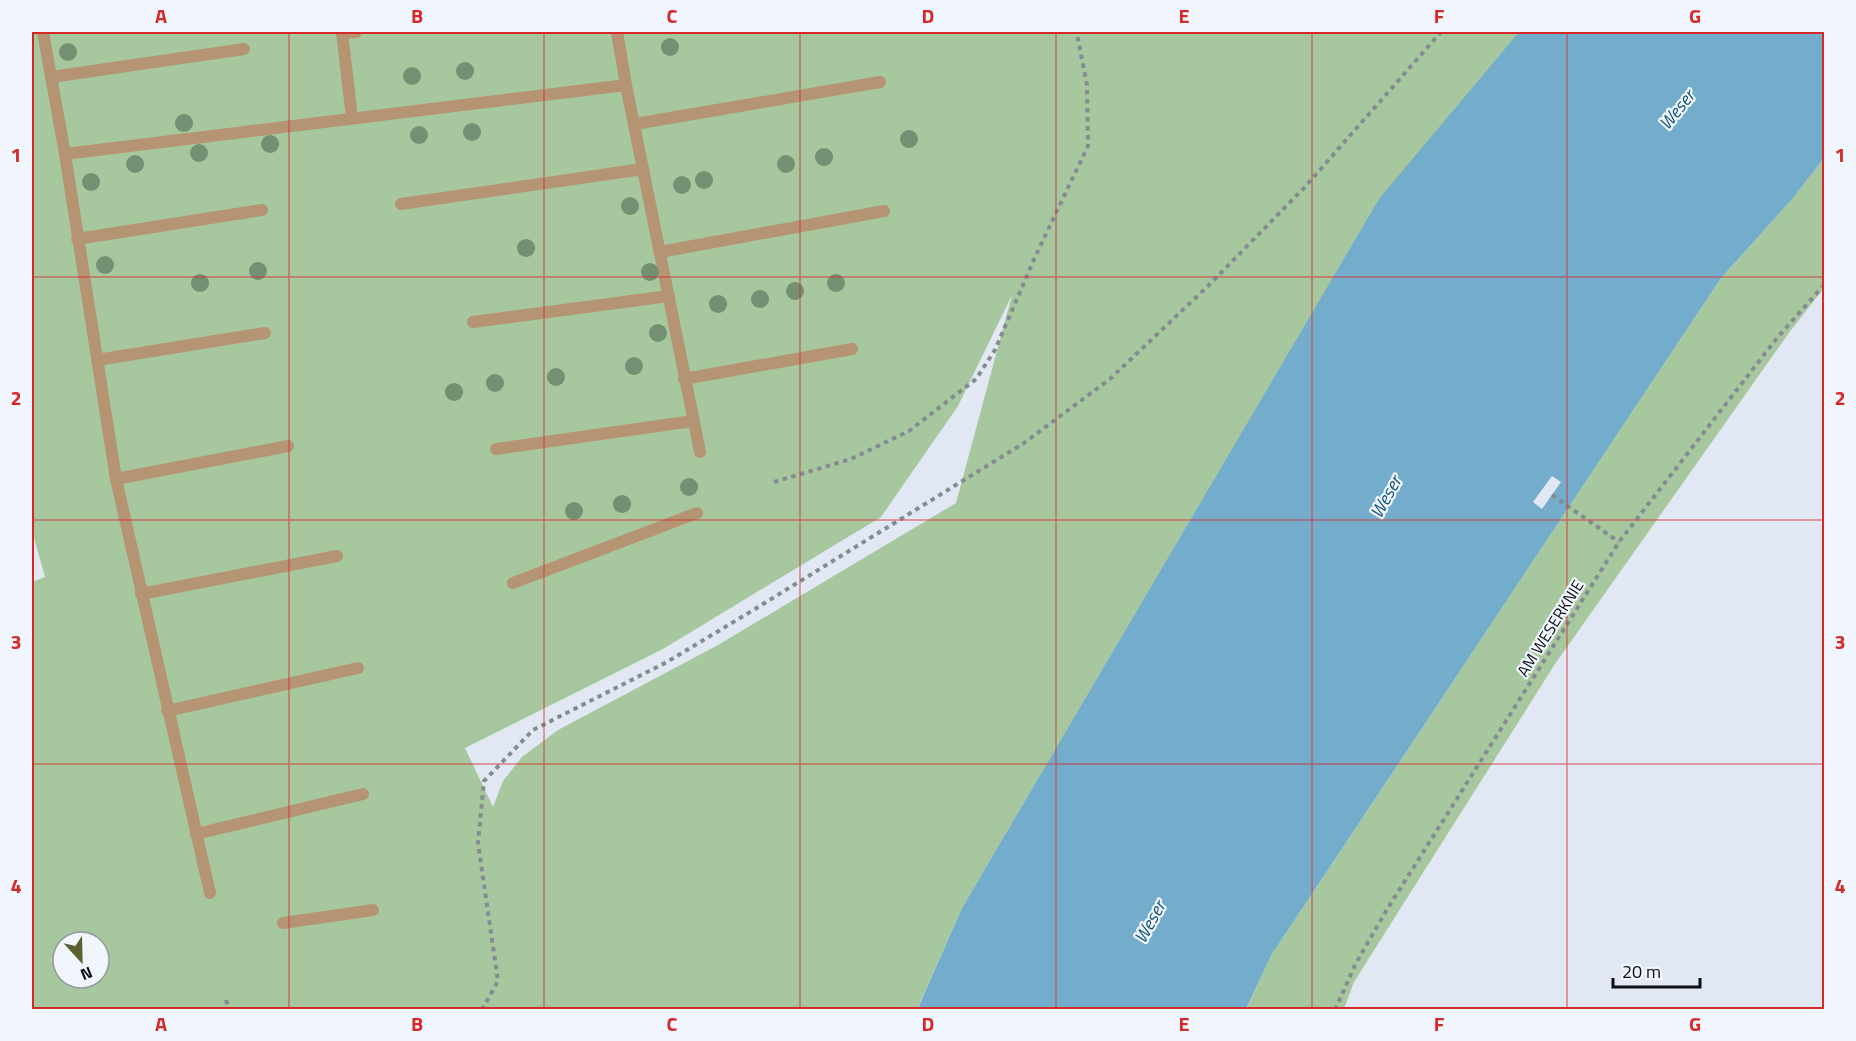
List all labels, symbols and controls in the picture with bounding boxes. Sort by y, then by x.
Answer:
text: A [155,0,167,31]
text: B [411,0,423,31]
text: C [667,0,678,31]
text: D [922,0,934,31]
text: E [1178,0,1190,31]
text: F [1434,0,1445,31]
text: G [1689,0,1701,31]
water label: Weser [1652,82,1703,135]
text: 1 [10,139,22,170]
text: 1 [1834,139,1846,170]
text: 2 [10,382,22,413]
text: 2 [1834,382,1846,413]
water label: Weser [1363,469,1409,523]
street label: AM WESERKNIE [1511,575,1589,681]
text: 3 [10,626,22,657]
text: 3 [1834,626,1846,657]
text: 4 [10,870,22,901]
text: 4 [1834,870,1846,901]
water label: Weser [1127,894,1173,948]
north arrow [51,930,111,990]
scale bar [1613,951,1700,989]
text: 20 m [1622,958,1661,985]
text: N [77,961,96,987]
text: A [155,1008,167,1039]
text: B [411,1008,423,1039]
text: C [667,1008,678,1039]
text: D [922,1008,934,1039]
text: E [1178,1008,1190,1039]
text: F [1434,1008,1445,1039]
text: G [1689,1008,1701,1039]

